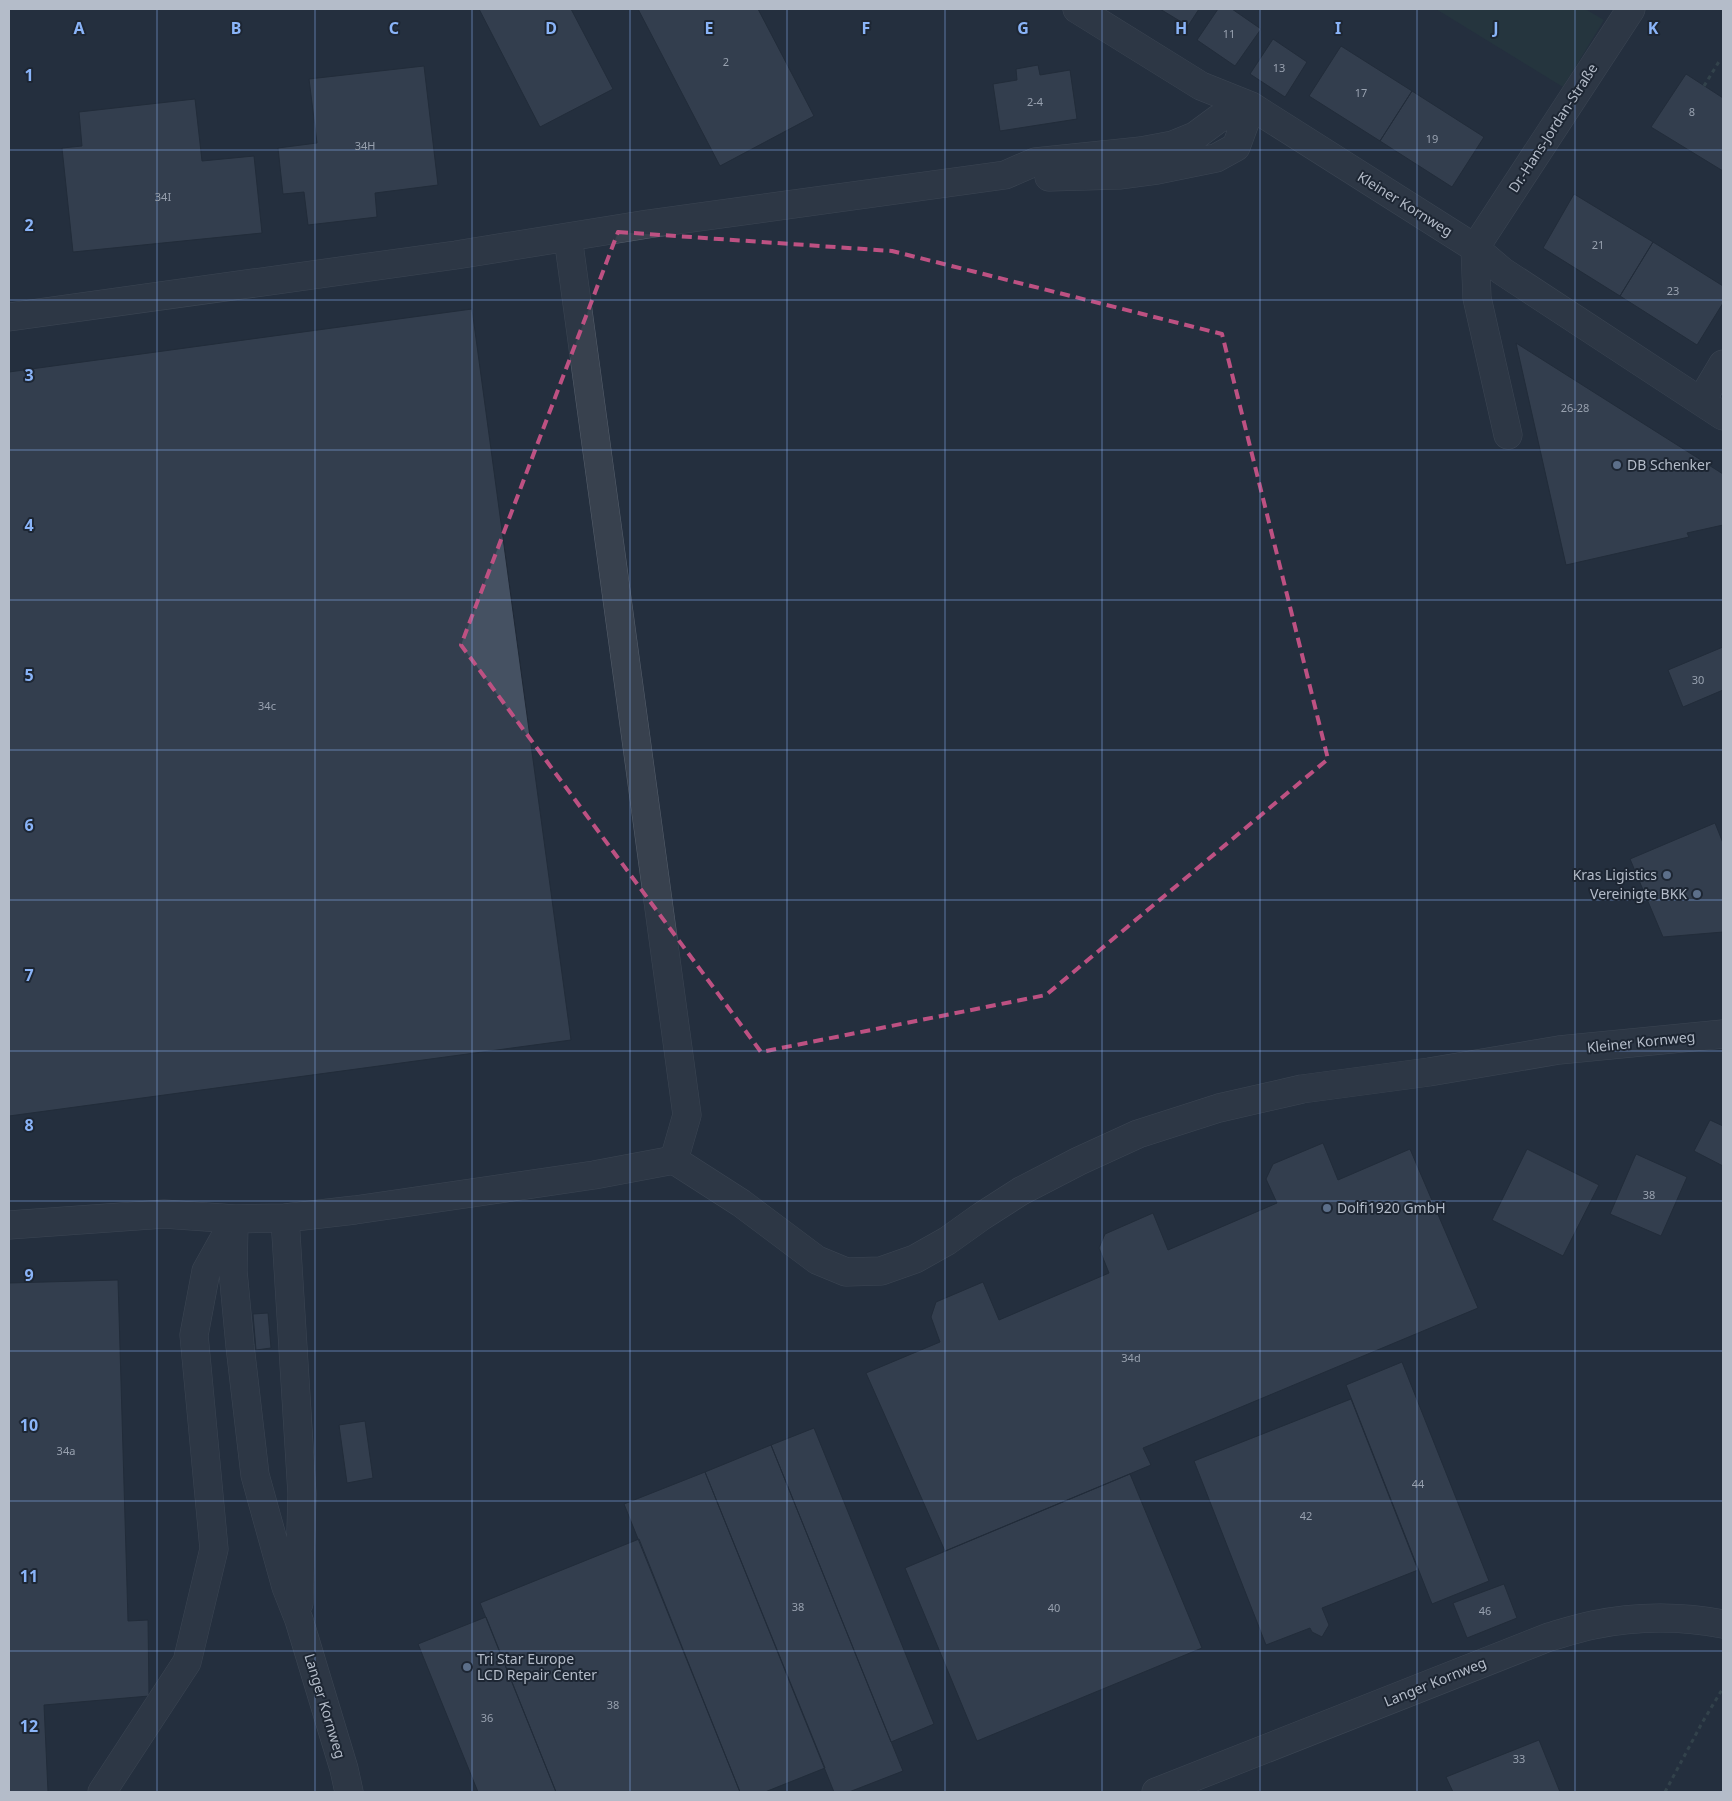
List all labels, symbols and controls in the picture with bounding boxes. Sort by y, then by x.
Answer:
text: A [73,17,85,39]
text: B [231,17,241,39]
text: C [389,17,399,39]
text: D [545,17,557,39]
text: E [705,17,714,39]
text: F [862,17,870,39]
text: G [1017,17,1029,39]
text: H [1175,17,1187,39]
text: I [1335,17,1341,39]
text: J [1491,17,1499,39]
text: K [1648,17,1659,39]
house number: 11 [1223,26,1235,41]
house number: 2 [723,54,729,69]
street label: Dr.-Hans-Jordan-Straße [1504,59,1602,196]
house number: 13 [1273,60,1285,75]
text: 1 [24,64,34,86]
house number: 17 [1355,85,1367,100]
house number: 2-4 [1027,94,1044,109]
house number: 8 [1689,104,1695,119]
house number: 19 [1426,131,1438,146]
house number: 34H [355,138,375,153]
street label: Kleiner Kornweg [1354,167,1456,240]
house number: 34I [155,189,171,204]
text: 2 [24,214,34,236]
house number: 21 [1592,237,1604,252]
house number: 23 [1667,283,1679,298]
text: 3 [24,364,34,386]
house number: 26-28 [1561,400,1589,415]
place label: DB Schenker [1627,455,1711,474]
marker: DB Schenker [1611,459,1623,471]
text: 4 [24,514,34,536]
text: 5 [24,664,34,686]
house number: 30 [1692,672,1704,687]
house number: 34c [258,698,276,713]
text: 6 [24,814,34,836]
place label: Kras Ligistics [1573,865,1657,884]
marker: Kras Ligistics [1661,869,1673,881]
place label: Vereinigte BKK [1590,884,1687,903]
marker: Vereinigte BKK [1691,888,1703,900]
text: 7 [24,964,34,986]
street label: Kleiner Kornweg [1586,1026,1696,1057]
text: 8 [24,1114,34,1136]
house number: 38 [1643,1187,1655,1202]
place label: Dolfi1920 GmbH [1337,1198,1446,1217]
marker: Dolfi1920 GmbH [1321,1202,1333,1214]
text: 9 [24,1264,34,1286]
house number: 34d [1121,1350,1141,1365]
text: 10 [20,1414,38,1436]
house number: 34a [57,1443,75,1458]
house number: 44 [1412,1476,1425,1491]
house number: 42 [1300,1508,1312,1523]
text: 11 [20,1565,38,1587]
house number: 38 [792,1599,804,1614]
house number: 40 [1048,1600,1060,1615]
house number: 46 [1479,1603,1491,1618]
place label: Tri Star Europe LCD Repair Center [477,1649,597,1684]
street label: Langer Kornweg [300,1651,350,1761]
street label: Langer Kornweg [1381,1652,1489,1711]
marker: Tri Star Europe LCD Repair Center [461,1661,473,1673]
house number: 38 [607,1697,619,1712]
house number: 36 [481,1710,493,1725]
text: 12 [20,1715,38,1737]
house number: 33 [1513,1751,1525,1766]

